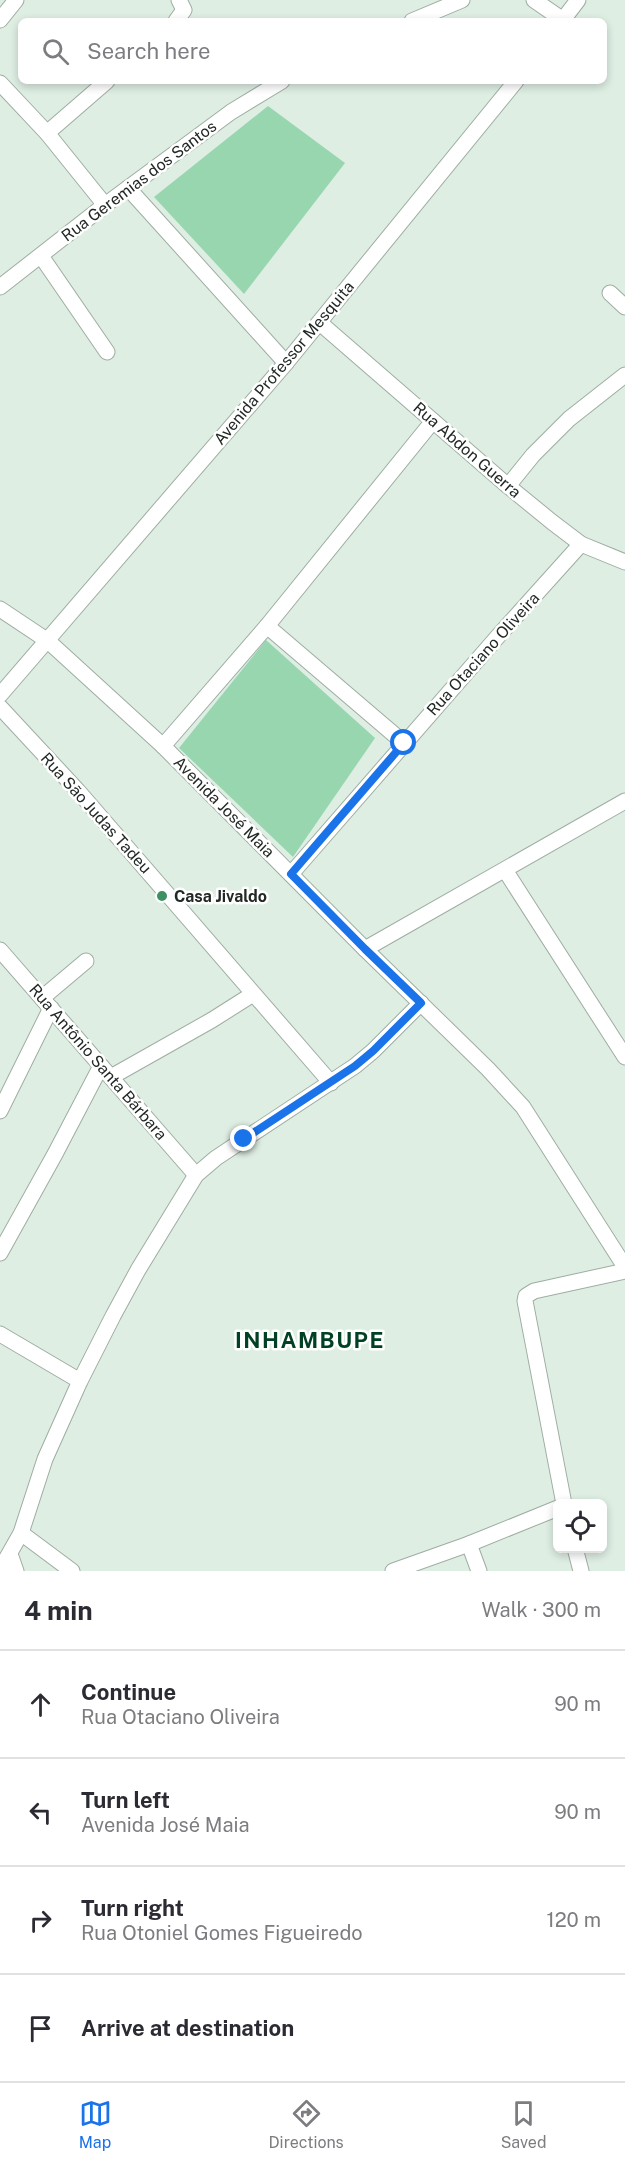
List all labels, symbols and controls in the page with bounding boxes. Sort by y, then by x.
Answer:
search box [18,18,607,84]
icon: search [39,35,72,68]
text: Search here [87,38,211,64]
street label: Rua Geremias dos Santos [58,117,220,245]
street label: Avenida Professor Mesquita [210,277,358,449]
street label: Rua Abdon Guerra [409,398,525,502]
street label: Rua Otaciano Oliveira [423,589,543,719]
route start [390,729,416,755]
street label: Rua São Judas Tadeu [37,749,155,877]
street label: Avenida José Maia [170,753,278,861]
place label: Casa Jivaldo [174,887,267,906]
marker: Casa Jivaldo [155,889,169,903]
street label: Rua Antônio Santa Bárbara [25,980,171,1144]
route end [230,1125,256,1151]
district label: INHAMBUPE [235,1327,385,1353]
map controls [553,1499,607,1553]
button: locate [553,1499,607,1553]
text: 4 min [24,1595,93,1626]
text: Walk · 300 m [481,1598,601,1622]
text: Continue [81,1679,176,1705]
icon: ahead [24,1688,57,1721]
text: 90 m [554,1692,601,1716]
text: Rua Otaciano Oliveira [81,1705,280,1729]
text: Turn left [81,1787,170,1813]
icon: left [24,1796,57,1829]
text: 90 m [554,1800,601,1824]
text: Avenida José Maia [81,1813,249,1837]
text: Turn right [81,1895,184,1921]
icon: right [24,1904,57,1937]
text: 120 m [547,1908,601,1932]
text: Rua Otoniel Gomes Figueiredo [81,1921,363,1945]
icon: arrive [24,2012,57,2045]
text: Arrive at destination [81,2015,294,2041]
tab: Map [79,2097,112,2152]
tab: Directions [269,2097,344,2152]
tab: Saved [501,2097,546,2152]

